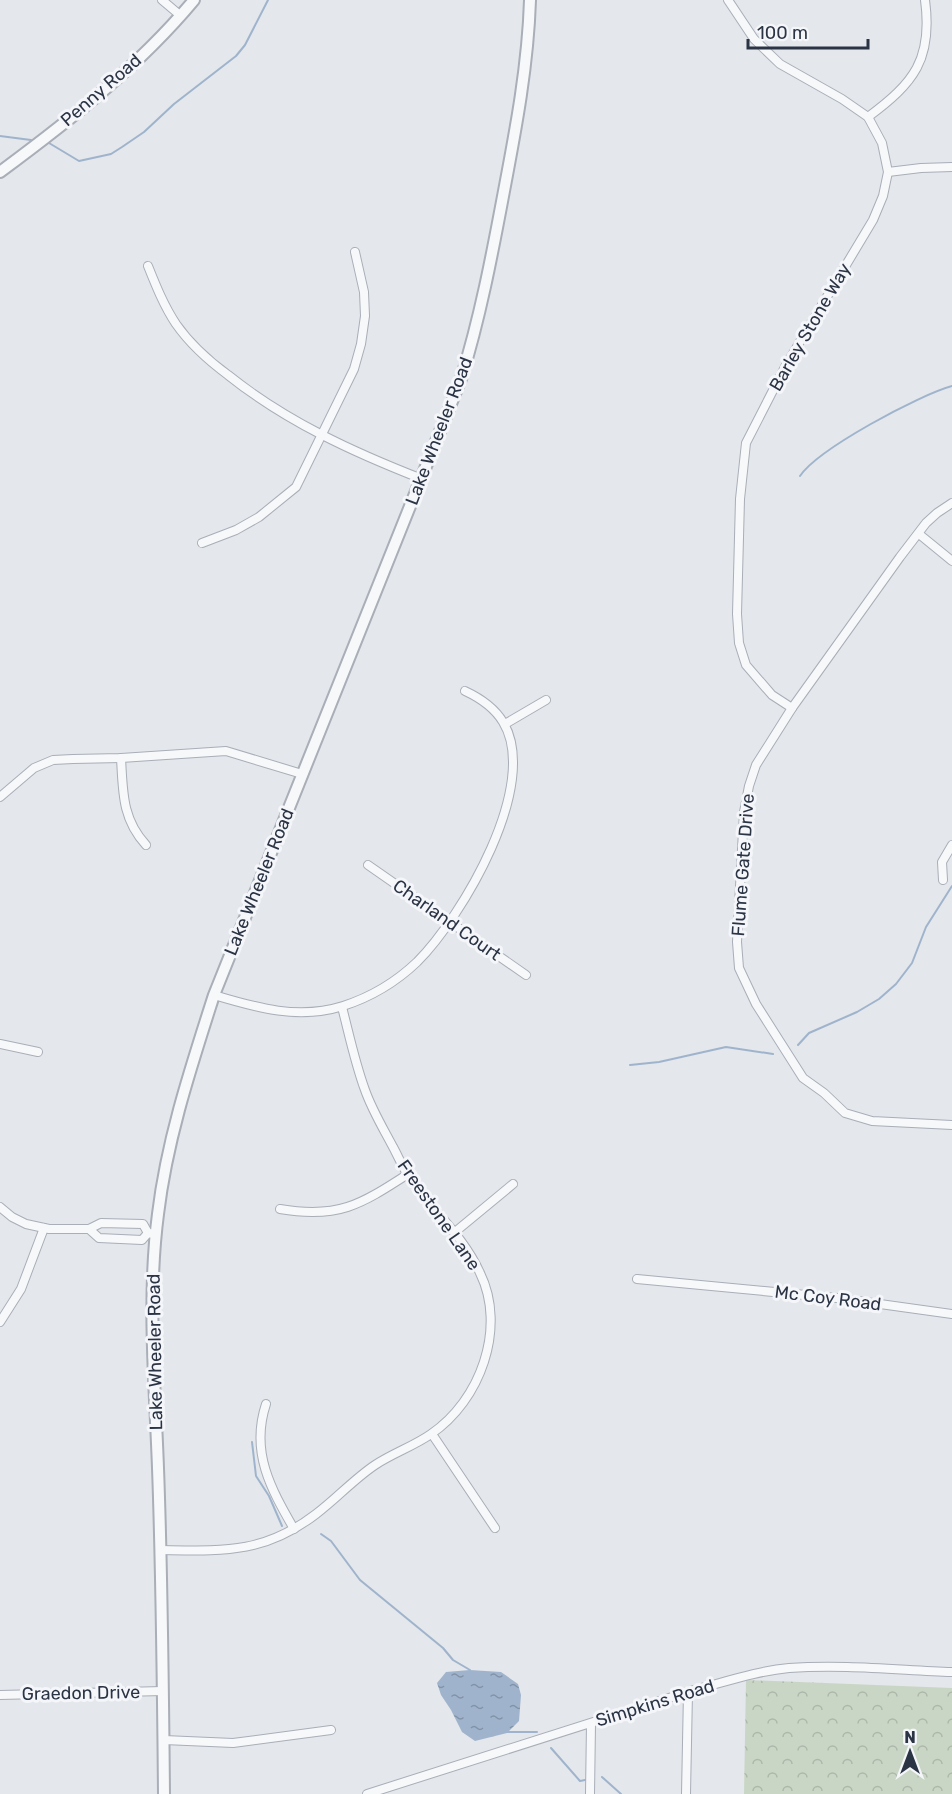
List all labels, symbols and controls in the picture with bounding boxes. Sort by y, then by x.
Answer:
scale bar [748,12,868,50]
text: 100 m [757,22,808,44]
street label: Penny Road [56,49,146,131]
street label: Barley Stone Way [764,259,856,395]
street label: Lake Wheeler Road [401,354,477,508]
street label: Flume Gate Drive [727,793,759,937]
street label: Lake Wheeler Road [219,805,299,959]
street label: Charland Court [389,875,505,965]
street label: Freestone Lane [393,1155,485,1275]
street label: Lake Wheeler Road [143,1274,167,1430]
street label: Mc Coy Road [773,1281,883,1315]
street label: Simpkins Road [593,1674,717,1732]
street label: Graedon Drive [21,1681,141,1705]
north arrow [880,1722,940,1782]
text: N [904,1728,916,1747]

